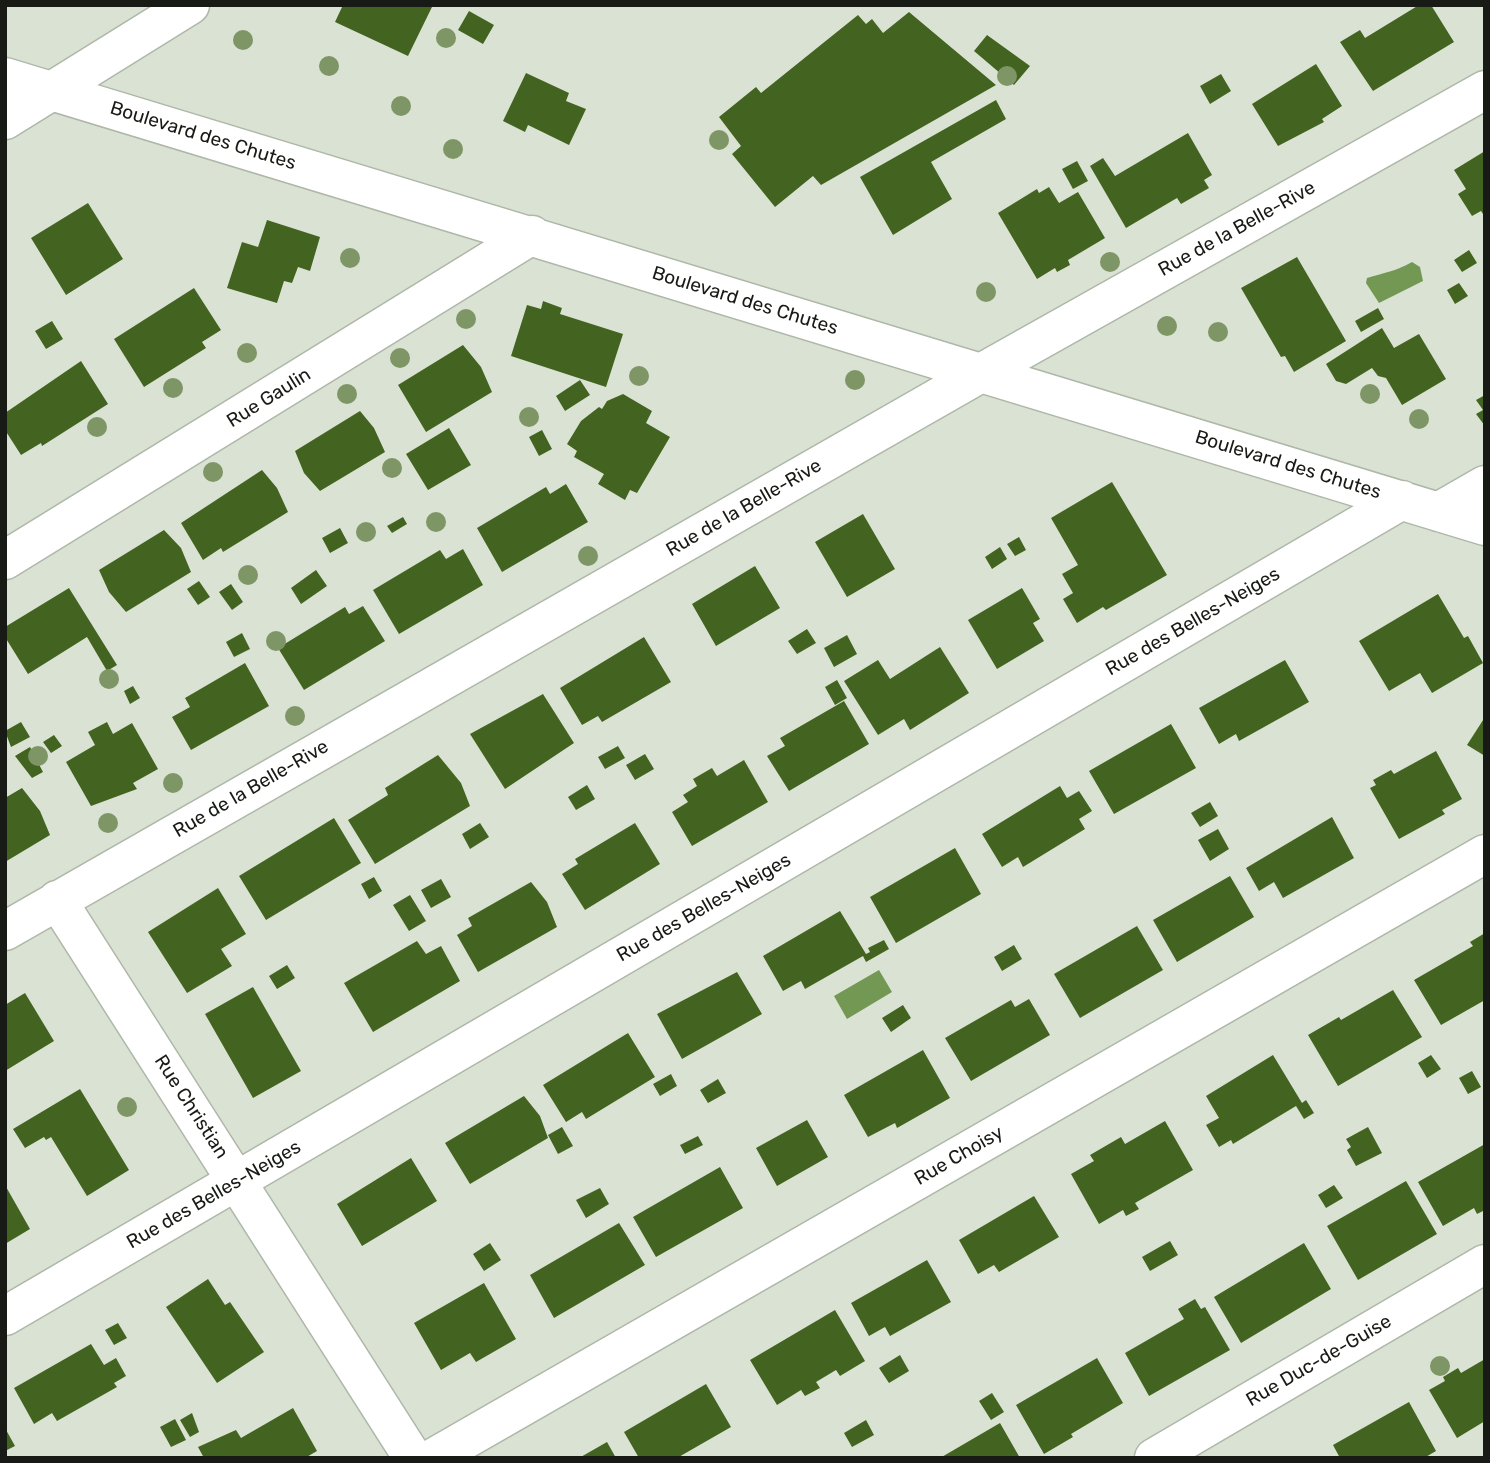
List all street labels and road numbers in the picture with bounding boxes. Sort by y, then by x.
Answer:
street label: Boulevard des Chutes [107,97,299,175]
street label: Rue de la Belle-Rive [1155,176,1319,282]
street label: Boulevard des Chutes [649,262,841,340]
street label: Rue Gaulin [223,363,315,433]
street label: Boulevard des Chutes [1192,426,1384,504]
street label: Rue de la Belle-Rive [662,454,826,562]
street label: Rue des Belles-Neiges [1102,563,1284,681]
street label: Rue de la Belle-Rive [169,735,333,843]
street label: Rue des Belles-Neiges [613,849,795,967]
street label: Rue Christian [149,1051,233,1163]
street label: Rue Choisy [911,1121,1007,1191]
street label: Rue des Belles-Neiges [123,1136,305,1254]
street label: Rue Duc-de-Guise [1242,1310,1396,1412]

